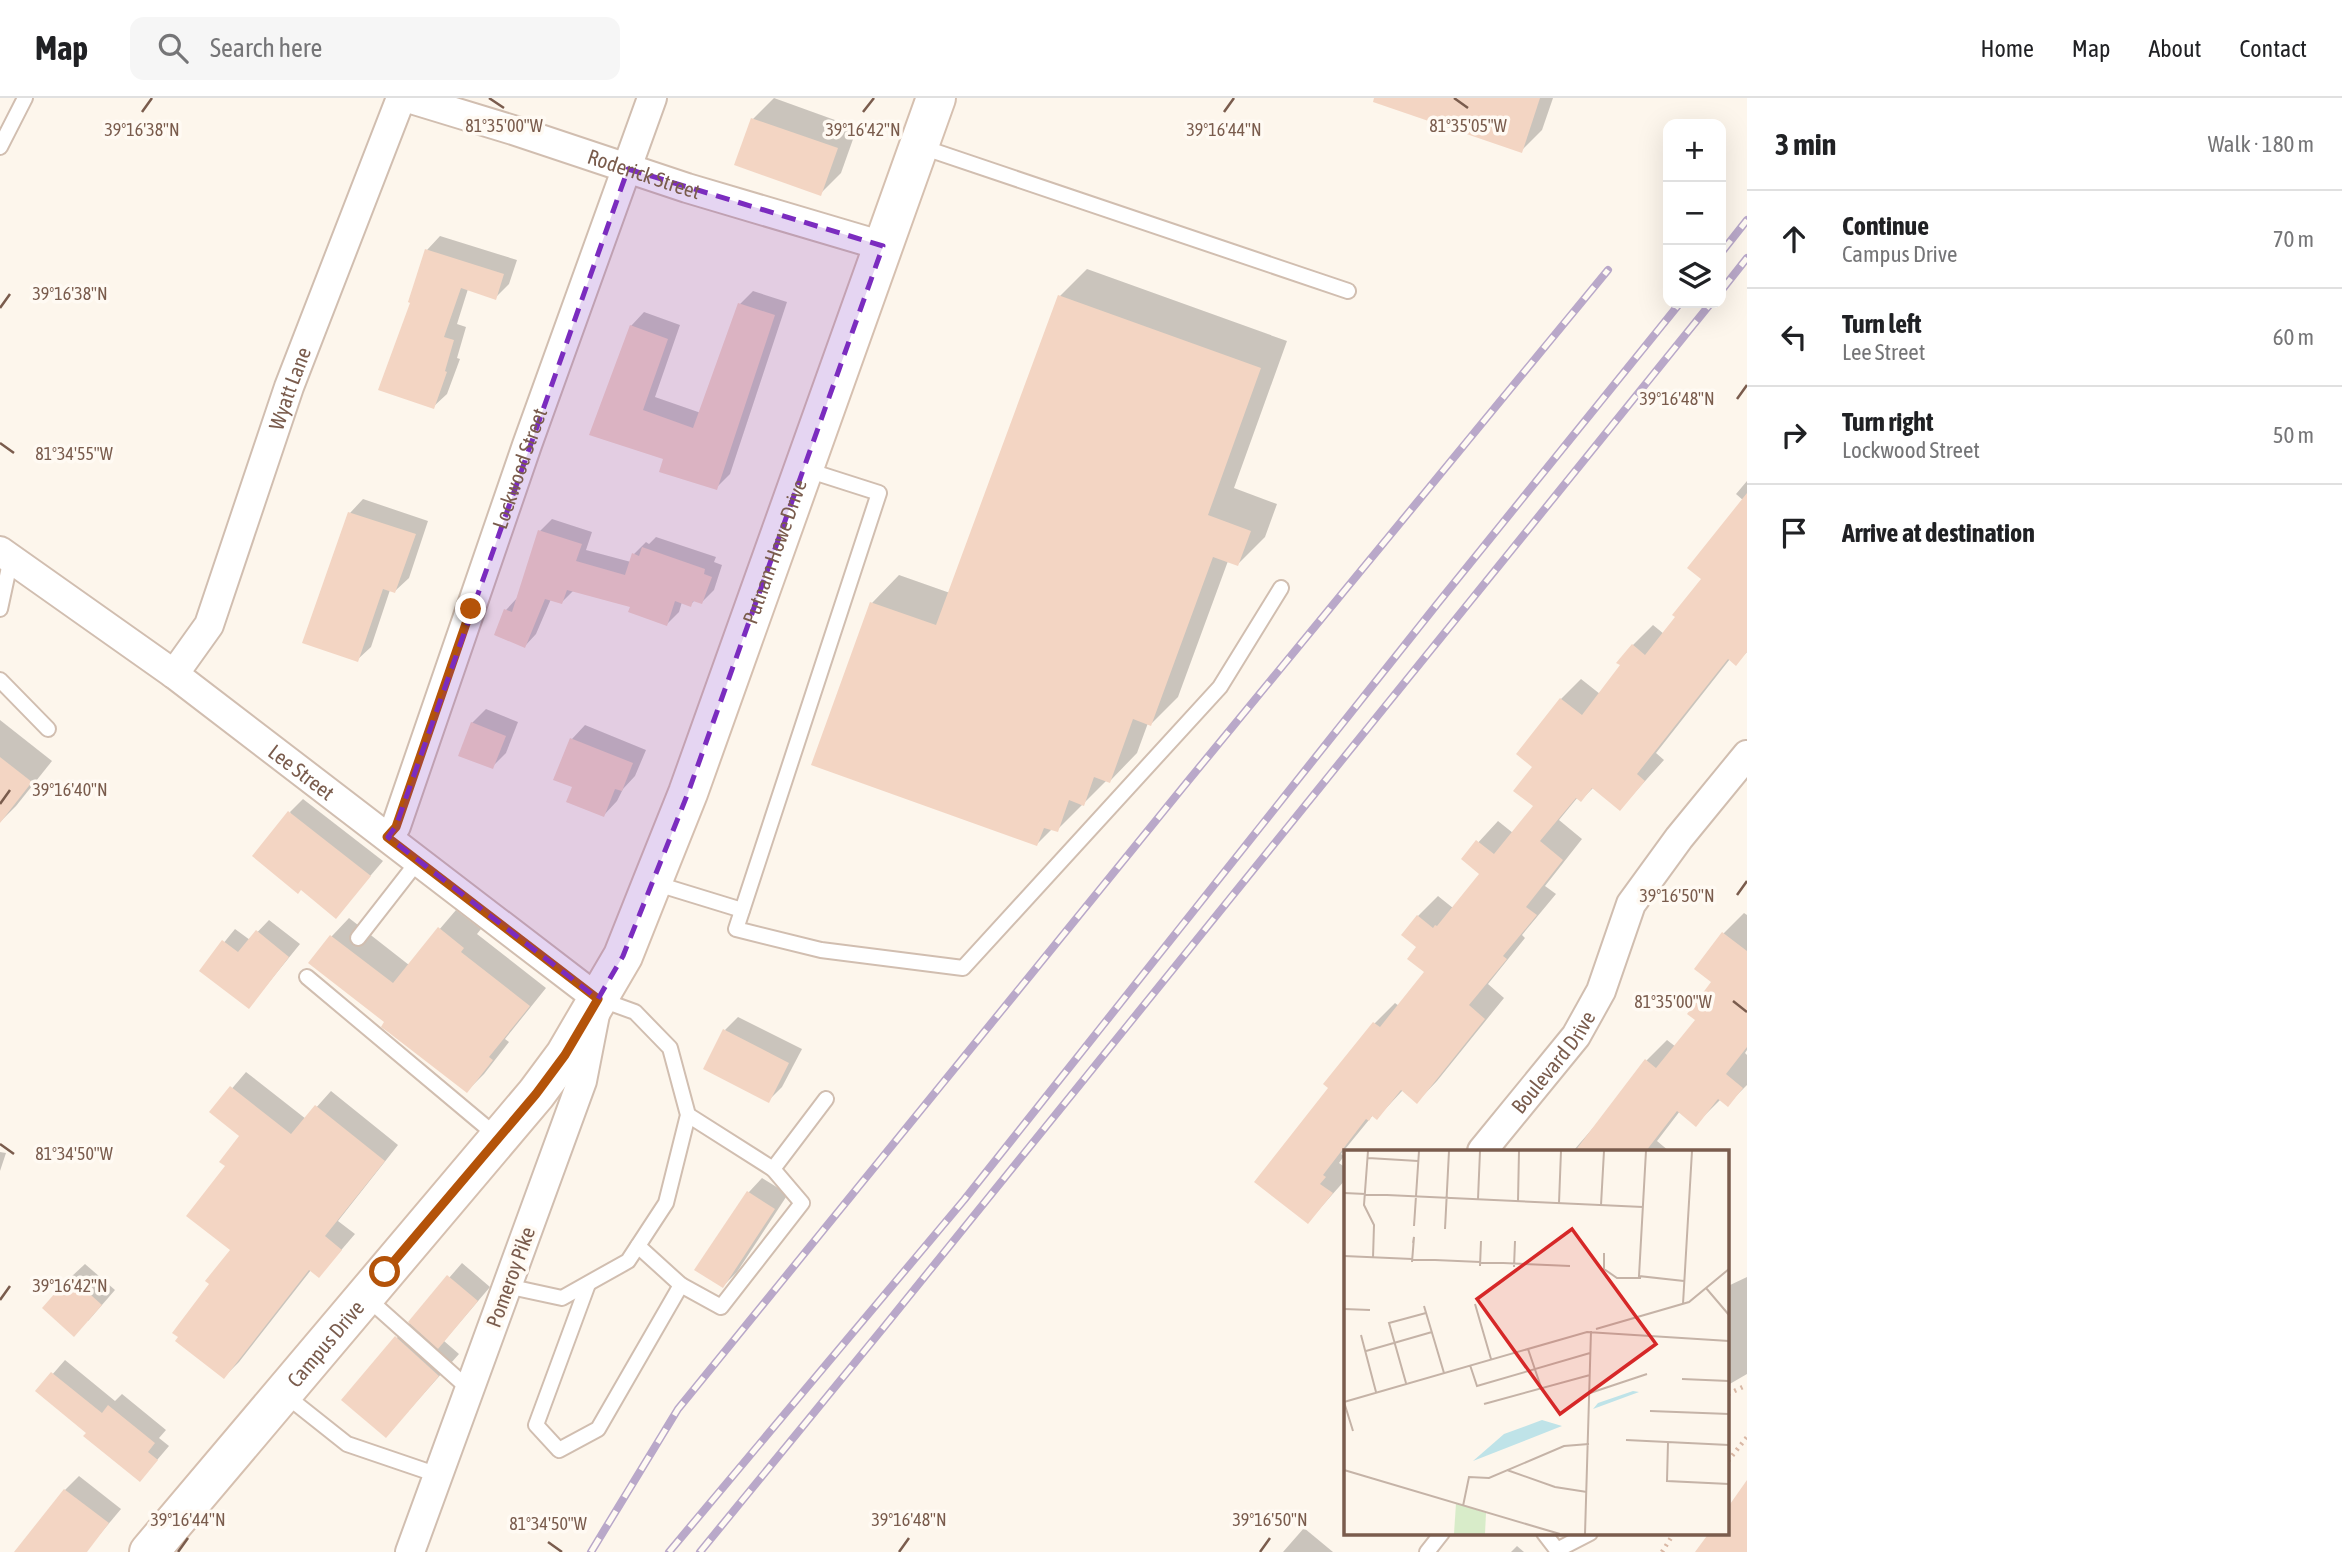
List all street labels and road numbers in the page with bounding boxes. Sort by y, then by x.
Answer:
street label: Roderick Street [585,144,703,203]
street label: Wyatt Lane [263,344,315,433]
street label: Lockwood Street [487,405,551,532]
street label: Putnam Howe Drive [737,476,811,627]
street label: Lee Street [264,739,339,805]
street label: Boulevard Drive [1506,1007,1600,1118]
street label: Pomeroy Pike [481,1224,539,1330]
street label: Campus Drive [282,1295,368,1392]

